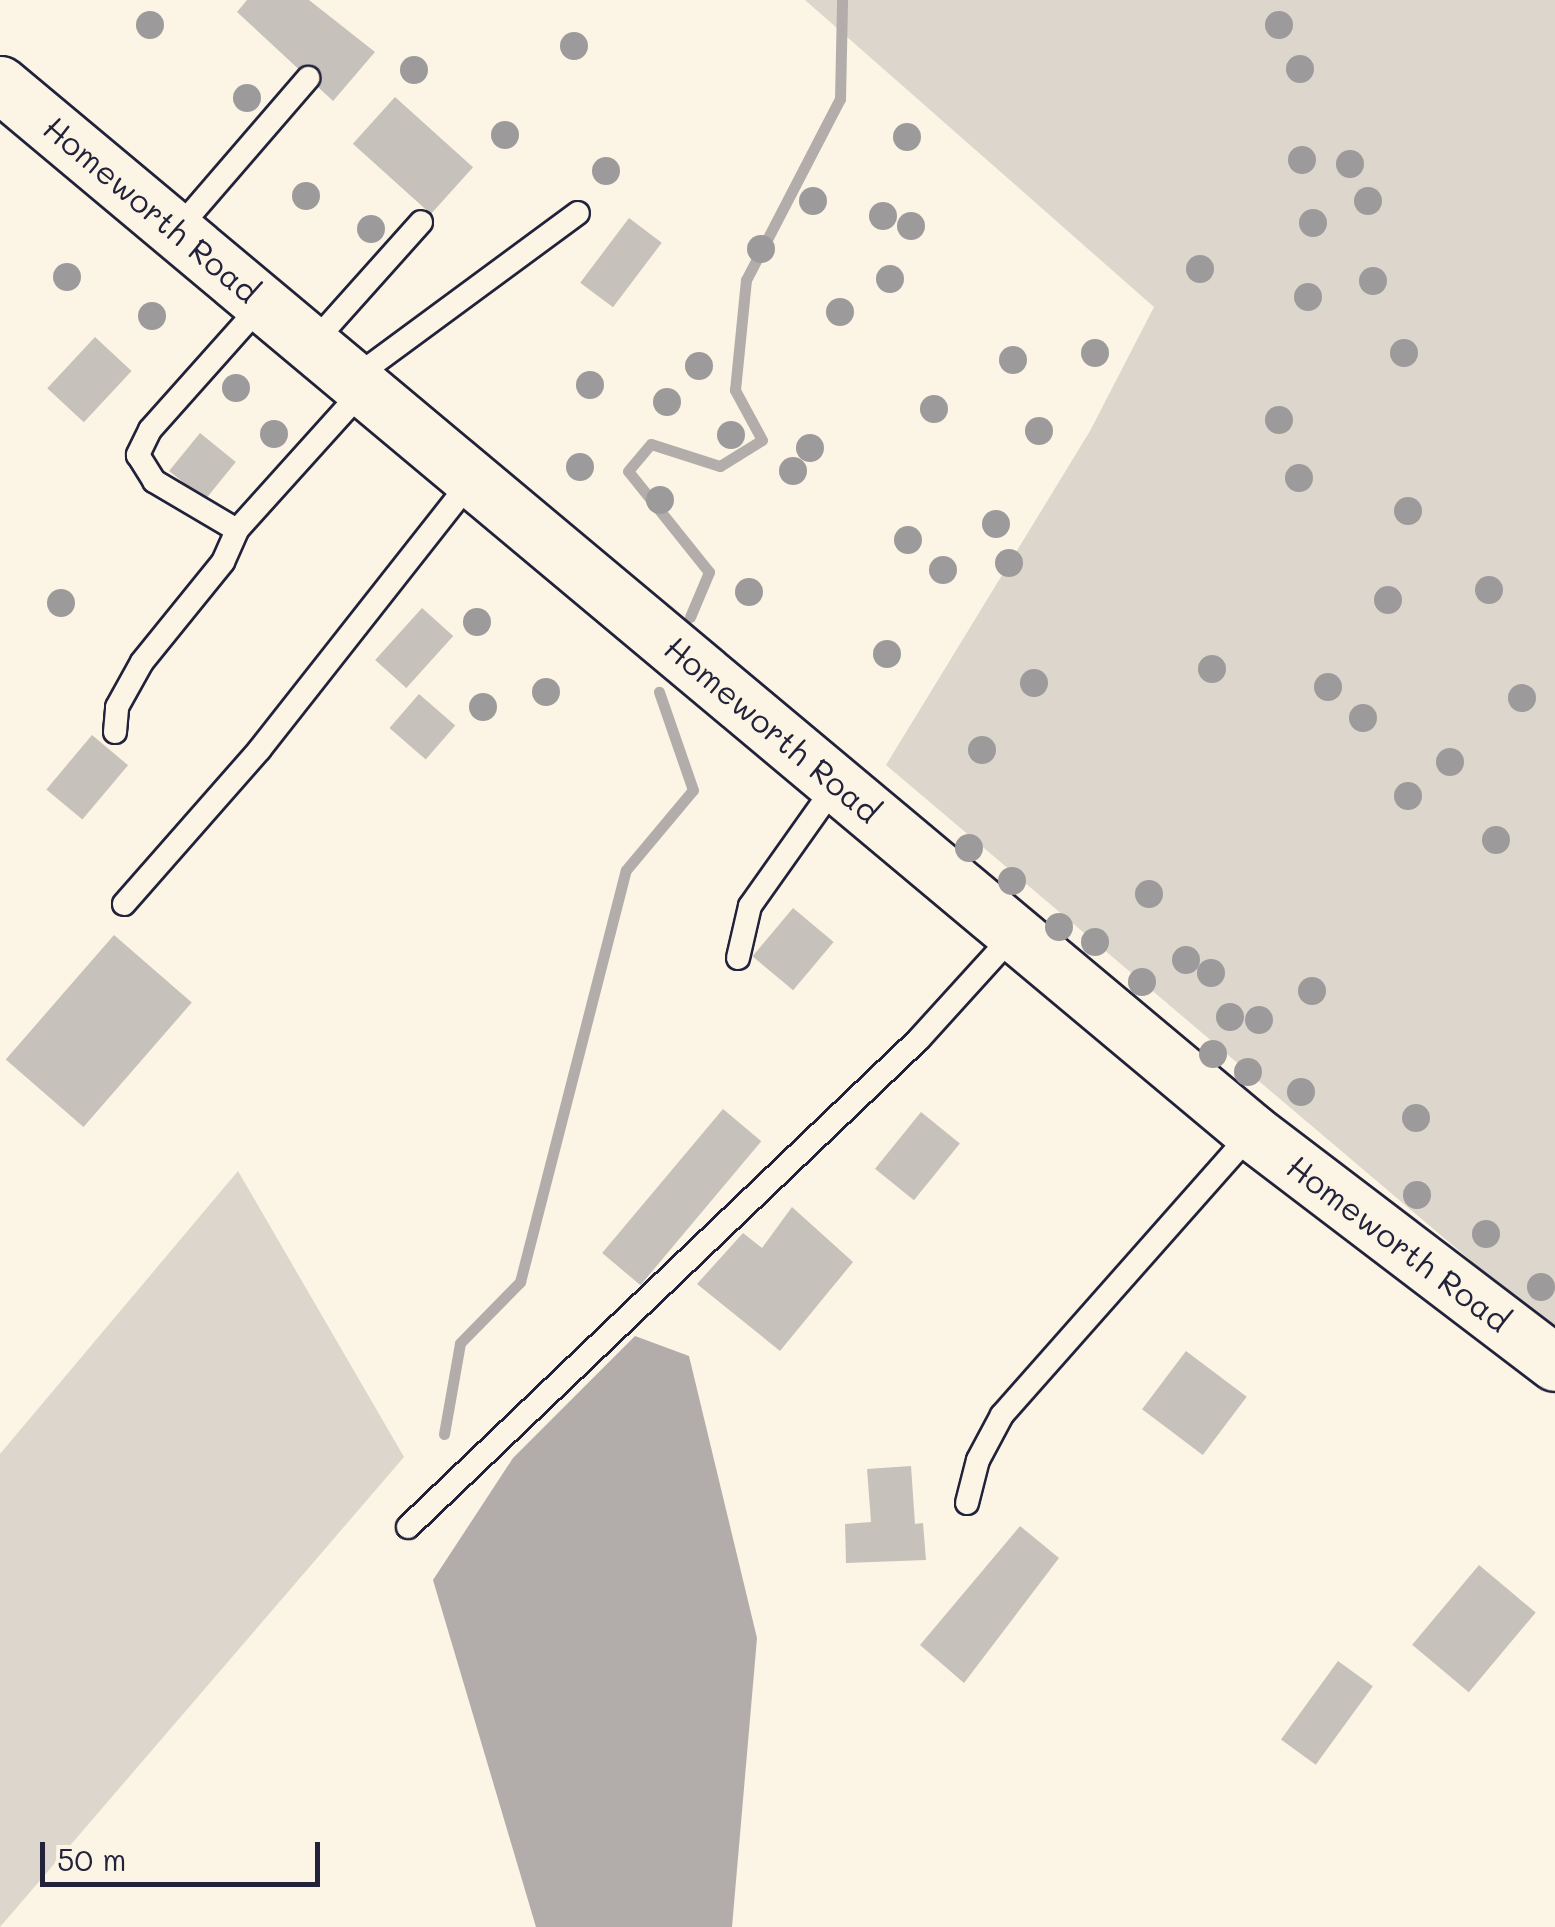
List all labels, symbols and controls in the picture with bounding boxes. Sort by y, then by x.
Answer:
street label: Homeworth Road [37,108,267,310]
street label: Homeworth Road [658,628,888,830]
street label: Homeworth Road [1280,1147,1518,1339]
scale bar [45,1822,325,1884]
text: 50 m [57,1839,127,1879]

